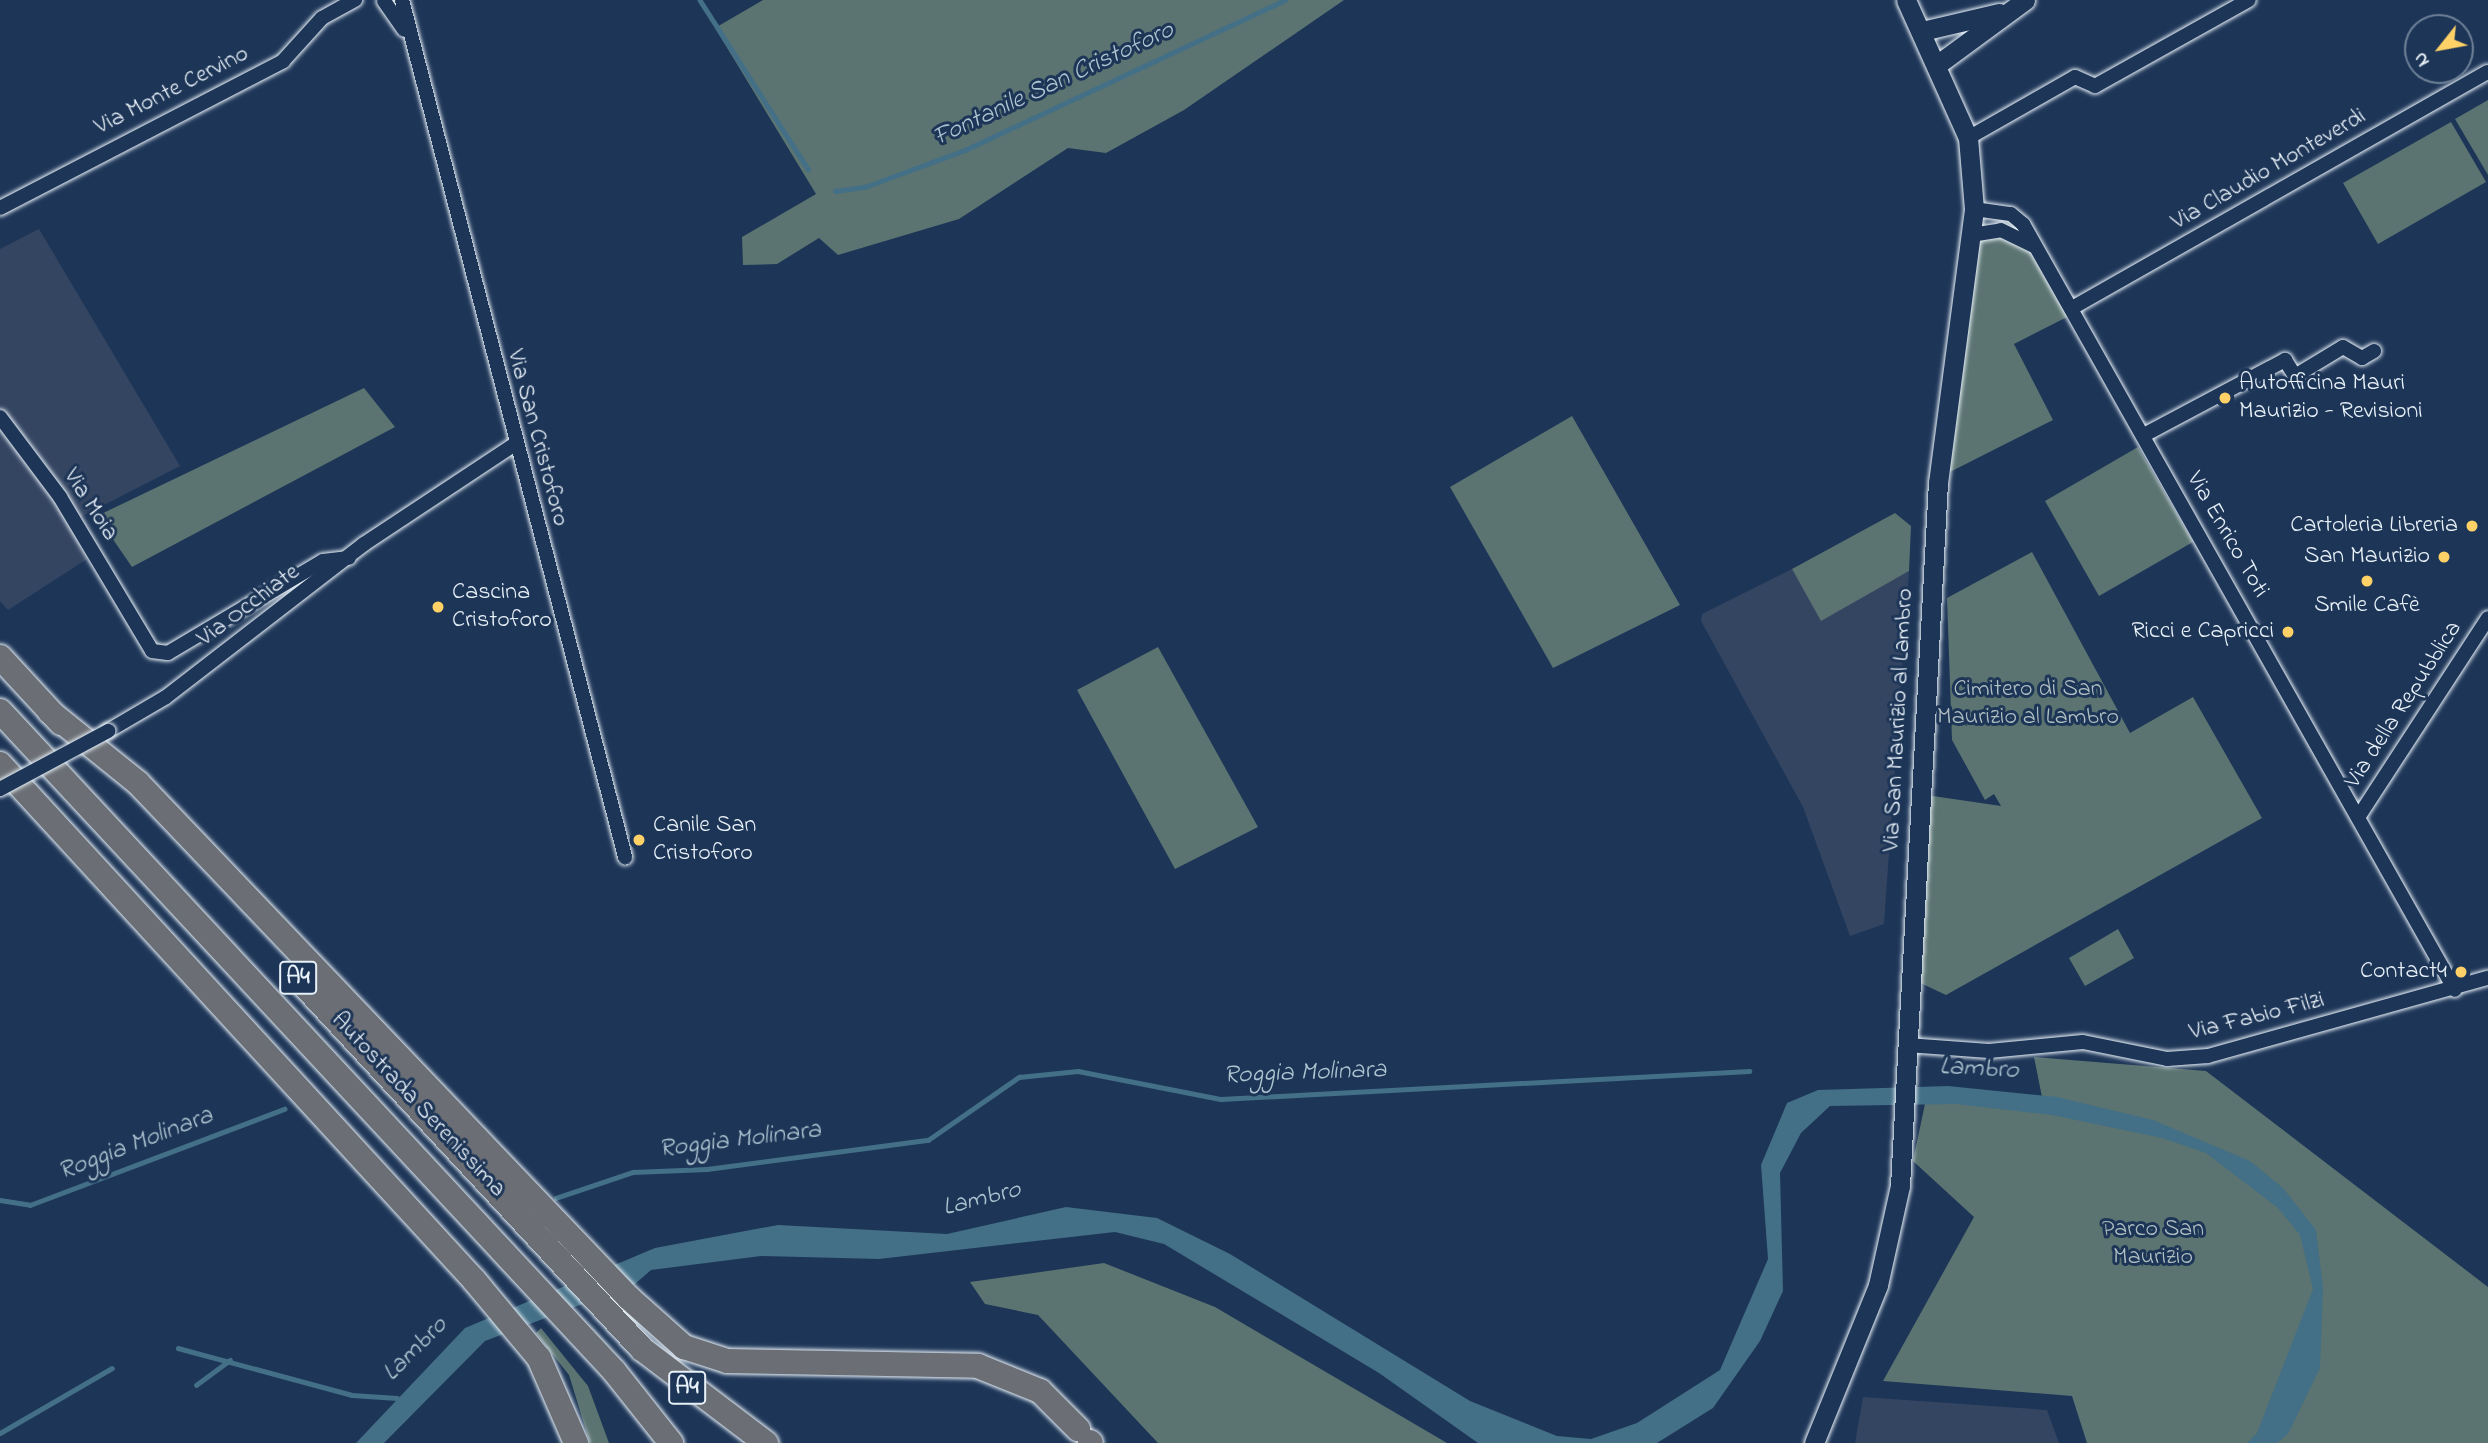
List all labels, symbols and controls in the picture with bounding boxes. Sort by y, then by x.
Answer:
north arrow [2404,14,2474,84]
water label: Fontanile San Cristoforo [929,16,1179,154]
street label: Via Monte Cervino [90,40,254,142]
text: N [2407,47,2437,72]
street label: Via Claudio Monteverdi [2167,103,2371,237]
street label: Via San Cristoforo [500,346,574,530]
place label: Autofficina Mauri Maurizio - Revisioni [2239,370,2423,426]
marker: Autofficina Mauri Maurizio - Revisioni [2217,390,2233,406]
street label: Via Moia [56,464,124,546]
street label: Via Enrico Toti [2179,467,2275,603]
place label: Cartoleria Libreria [2290,512,2458,540]
marker: Cartoleria Libreria [2464,518,2480,534]
place label: San Maurizio [2304,543,2430,571]
marker: San Maurizio [2436,549,2452,565]
street label: Via Occhiate [192,558,306,654]
marker: Smile Cafè [2359,573,2375,589]
place label: Cascina Cristoforo [452,579,552,635]
street label: Via San Maurizio al Lambro [1878,588,1920,852]
place label: Smile Cafè [2314,592,2420,620]
marker: Cascina Cristoforo [430,599,446,615]
street label: Via della Repubblica [2339,616,2469,794]
place label: Ricci e Capricci [2131,618,2274,646]
marker: Ricci e Capricci [2280,624,2296,640]
park label: Cimitero di San Maurizio al Lambro [1937,676,2119,732]
place label: Canile San Cristoforo [653,812,756,868]
marker: Canile San Cristoforo [631,832,647,848]
place label: Contact4 [2360,958,2447,986]
road number: A4 [279,959,317,998]
marker: Contact4 [2453,964,2469,980]
street label: Via Fabio Filzi [2187,986,2327,1048]
street label: Autostrada Serenissima [325,1006,511,1204]
water label: Lambro [1939,1052,2019,1088]
water label: Roggia Molinara [1223,1056,1387,1092]
water label: Roggia Molinara [54,1101,218,1189]
water label: Roggia Molinara [657,1116,823,1166]
water label: Lambro [940,1175,1024,1225]
park label: Parco San Maurizio [2102,1216,2204,1272]
water label: Lambro [377,1311,455,1389]
road number: A4 [668,1368,706,1408]

